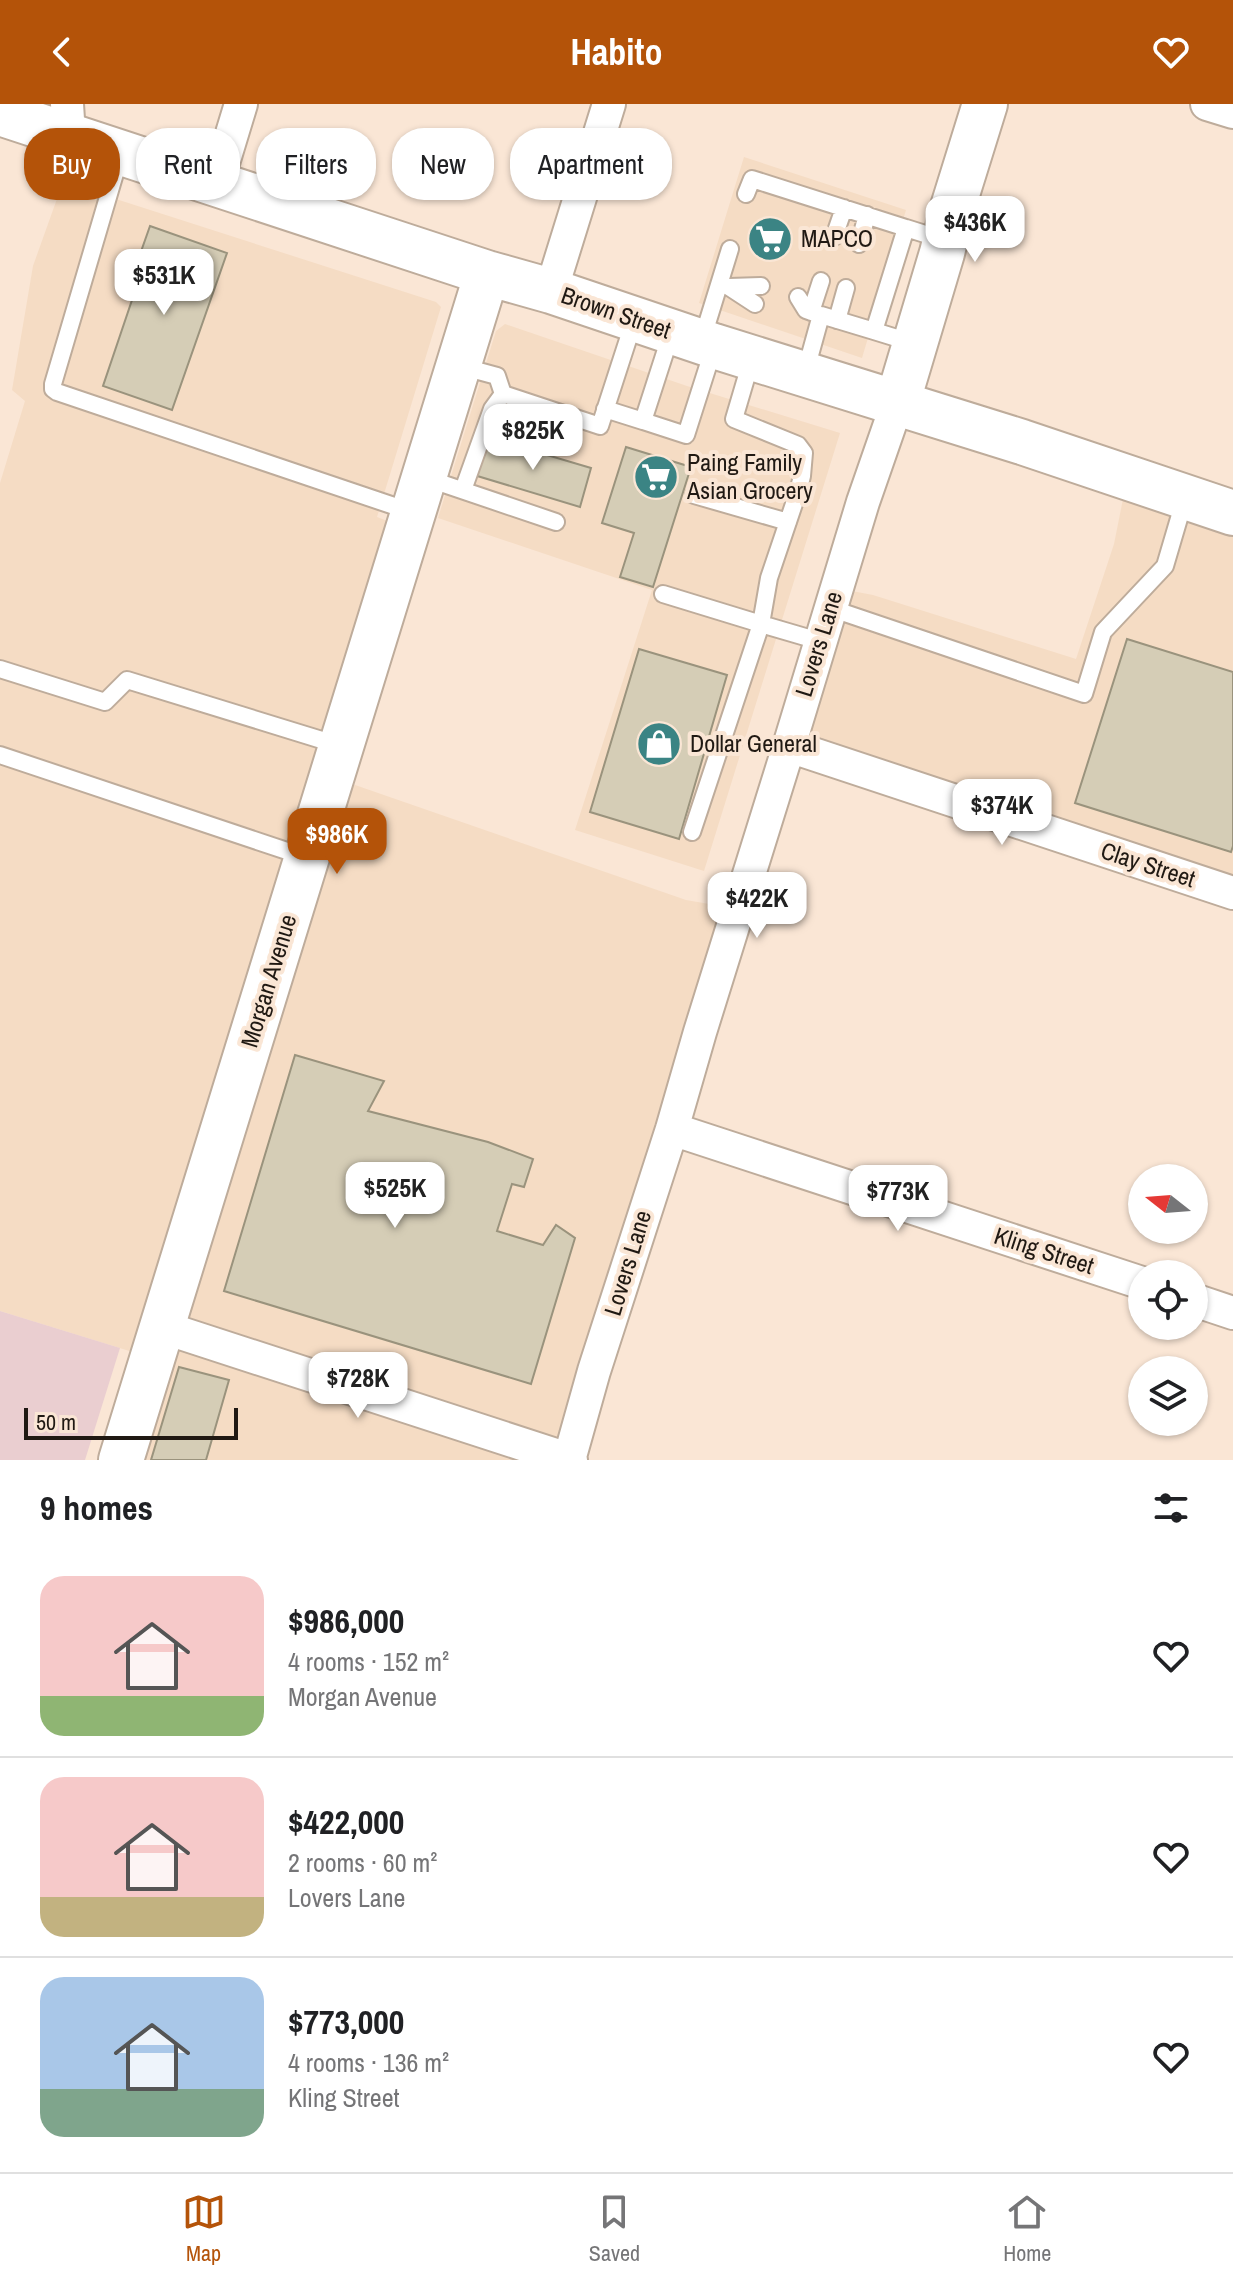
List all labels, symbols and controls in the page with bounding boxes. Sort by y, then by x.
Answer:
text: Habito [571,28,662,76]
icon: back [40,30,84,74]
icon: heart [1149,30,1193,74]
chip: Buy [24,128,120,200]
chip: Rent [136,128,240,200]
chip: Filters [256,128,376,200]
chip: New [392,128,494,200]
chip: Apartment [510,128,672,200]
pin: $436K [919,196,1031,264]
text: $436K [944,204,1006,239]
supermarket icon: MAPCO [746,215,794,263]
place label: MAPCO [801,222,873,254]
pin: $531K [108,249,220,317]
text: $531K [133,257,195,292]
street label: Brown Street [557,278,676,346]
pin: $825K [477,404,589,472]
text: $825K [502,412,564,447]
place label: Paing Family Asian Grocery [686,446,813,506]
supermarket icon: Paing Family Asian Grocery [632,453,680,501]
street label: Lovers Lane [787,587,849,700]
shop icon: Dollar General [635,720,683,768]
place label: Dollar General [690,727,817,759]
pin: $374K [946,779,1058,847]
text: $374K [971,787,1033,822]
pin: $986K [281,808,393,876]
text: $986K [306,816,368,851]
street label: Clay Street [1097,834,1200,894]
pin: $422K [701,872,813,940]
text: $422K [726,880,788,915]
street label: Morgan Avenue [233,910,303,1051]
pin: $525K [339,1162,451,1230]
north arrow [1128,1164,1208,1244]
map controls [1128,1164,1208,1436]
pin: $773K [842,1165,954,1233]
text: $525K [364,1170,426,1205]
text: $773K [867,1173,929,1208]
street label: Lovers Lane [596,1206,658,1319]
street label: Kling Street [990,1219,1099,1281]
button: locate [1128,1260,1208,1340]
pin: $728K [302,1352,414,1420]
button: layers [1128,1356,1208,1436]
text: $728K [327,1360,389,1395]
scale bar [24,1404,238,1440]
text: 50 m [36,1407,76,1437]
text: 9 homes [40,1485,153,1531]
icon: filters [1149,1486,1193,1530]
text: $986,000 [288,1598,404,1644]
icon: home [104,1608,200,1704]
icon: heart [1149,1634,1193,1678]
text: 4 rooms · 152 m² [288,1644,449,1679]
text: Morgan Avenue [288,1679,437,1714]
text: $422,000 [288,1799,404,1845]
icon: home [104,1809,200,1905]
icon: heart [1149,1835,1193,1879]
text: 2 rooms · 60 m² [288,1845,437,1880]
text: Lovers Lane [288,1880,405,1915]
text: $773,000 [288,1999,404,2045]
icon: home [104,2009,200,2105]
icon: heart [1149,2035,1193,2079]
text: 4 rooms · 136 m² [288,2045,449,2080]
text: Kling Street [288,2080,399,2115]
tab: Map [182,2190,226,2268]
tab: Saved [589,2190,640,2268]
tab: Home [1003,2190,1051,2268]

